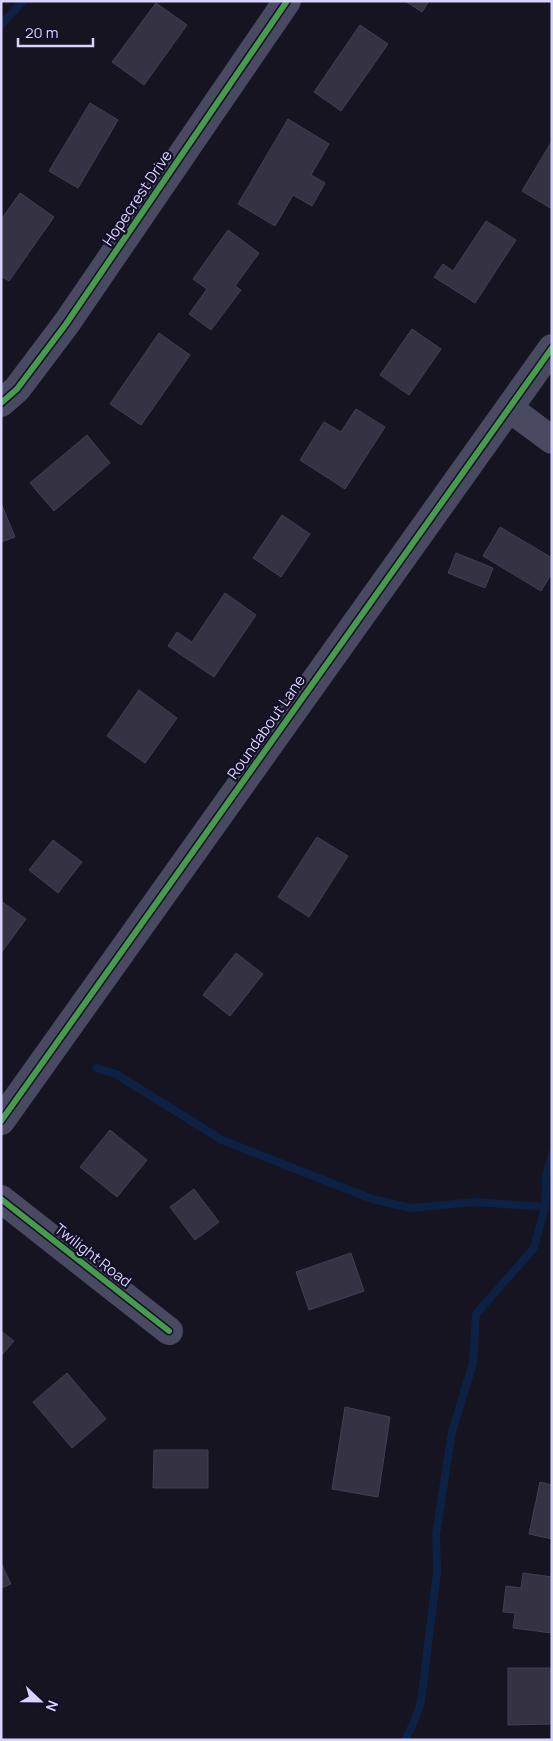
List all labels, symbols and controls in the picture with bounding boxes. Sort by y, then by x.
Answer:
scale bar [18,15,92,47]
text: 20 m [25,22,58,43]
street label: Hopecrest Drive [97,146,177,250]
street label: Roundabout Lane [222,671,310,783]
street label: Twilight Road [50,1218,136,1292]
north arrow [15,1676,65,1726]
text: N [42,1698,63,1714]

